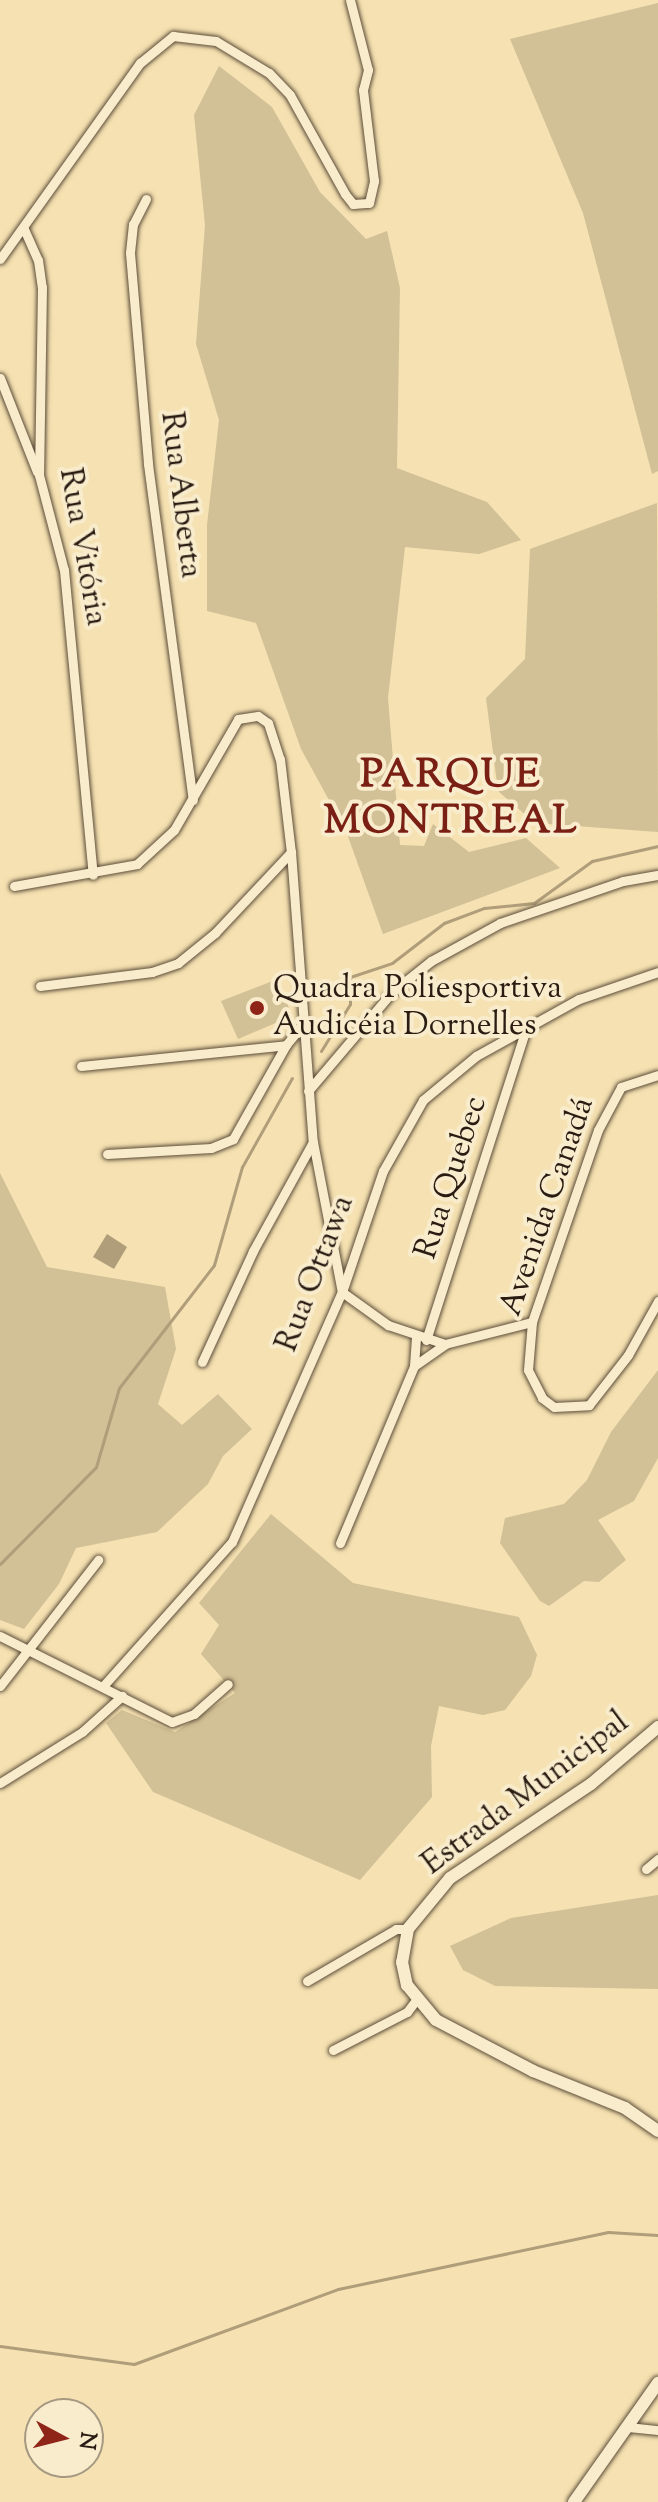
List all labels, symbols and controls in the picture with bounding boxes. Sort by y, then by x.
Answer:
street label: Rua Alberta [151,410,209,580]
street label: Rua Vitória [49,465,115,629]
district label: PARQUE MONTREAL [323,753,579,847]
place label: Quadra Poliesportiva Audicéia Dornelles [273,971,562,1046]
marker: Quadra Poliesportiva Audicéia Dornelles [248,999,266,1017]
street label: Rua Quebec [408,1092,496,1264]
street label: Avenida Canadá [493,1093,603,1321]
street label: Rua Ottawa [269,1190,363,1358]
street label: Estrada Municipal [415,1704,637,1884]
north arrow [24,2398,104,2478]
text: N [69,2430,103,2451]

